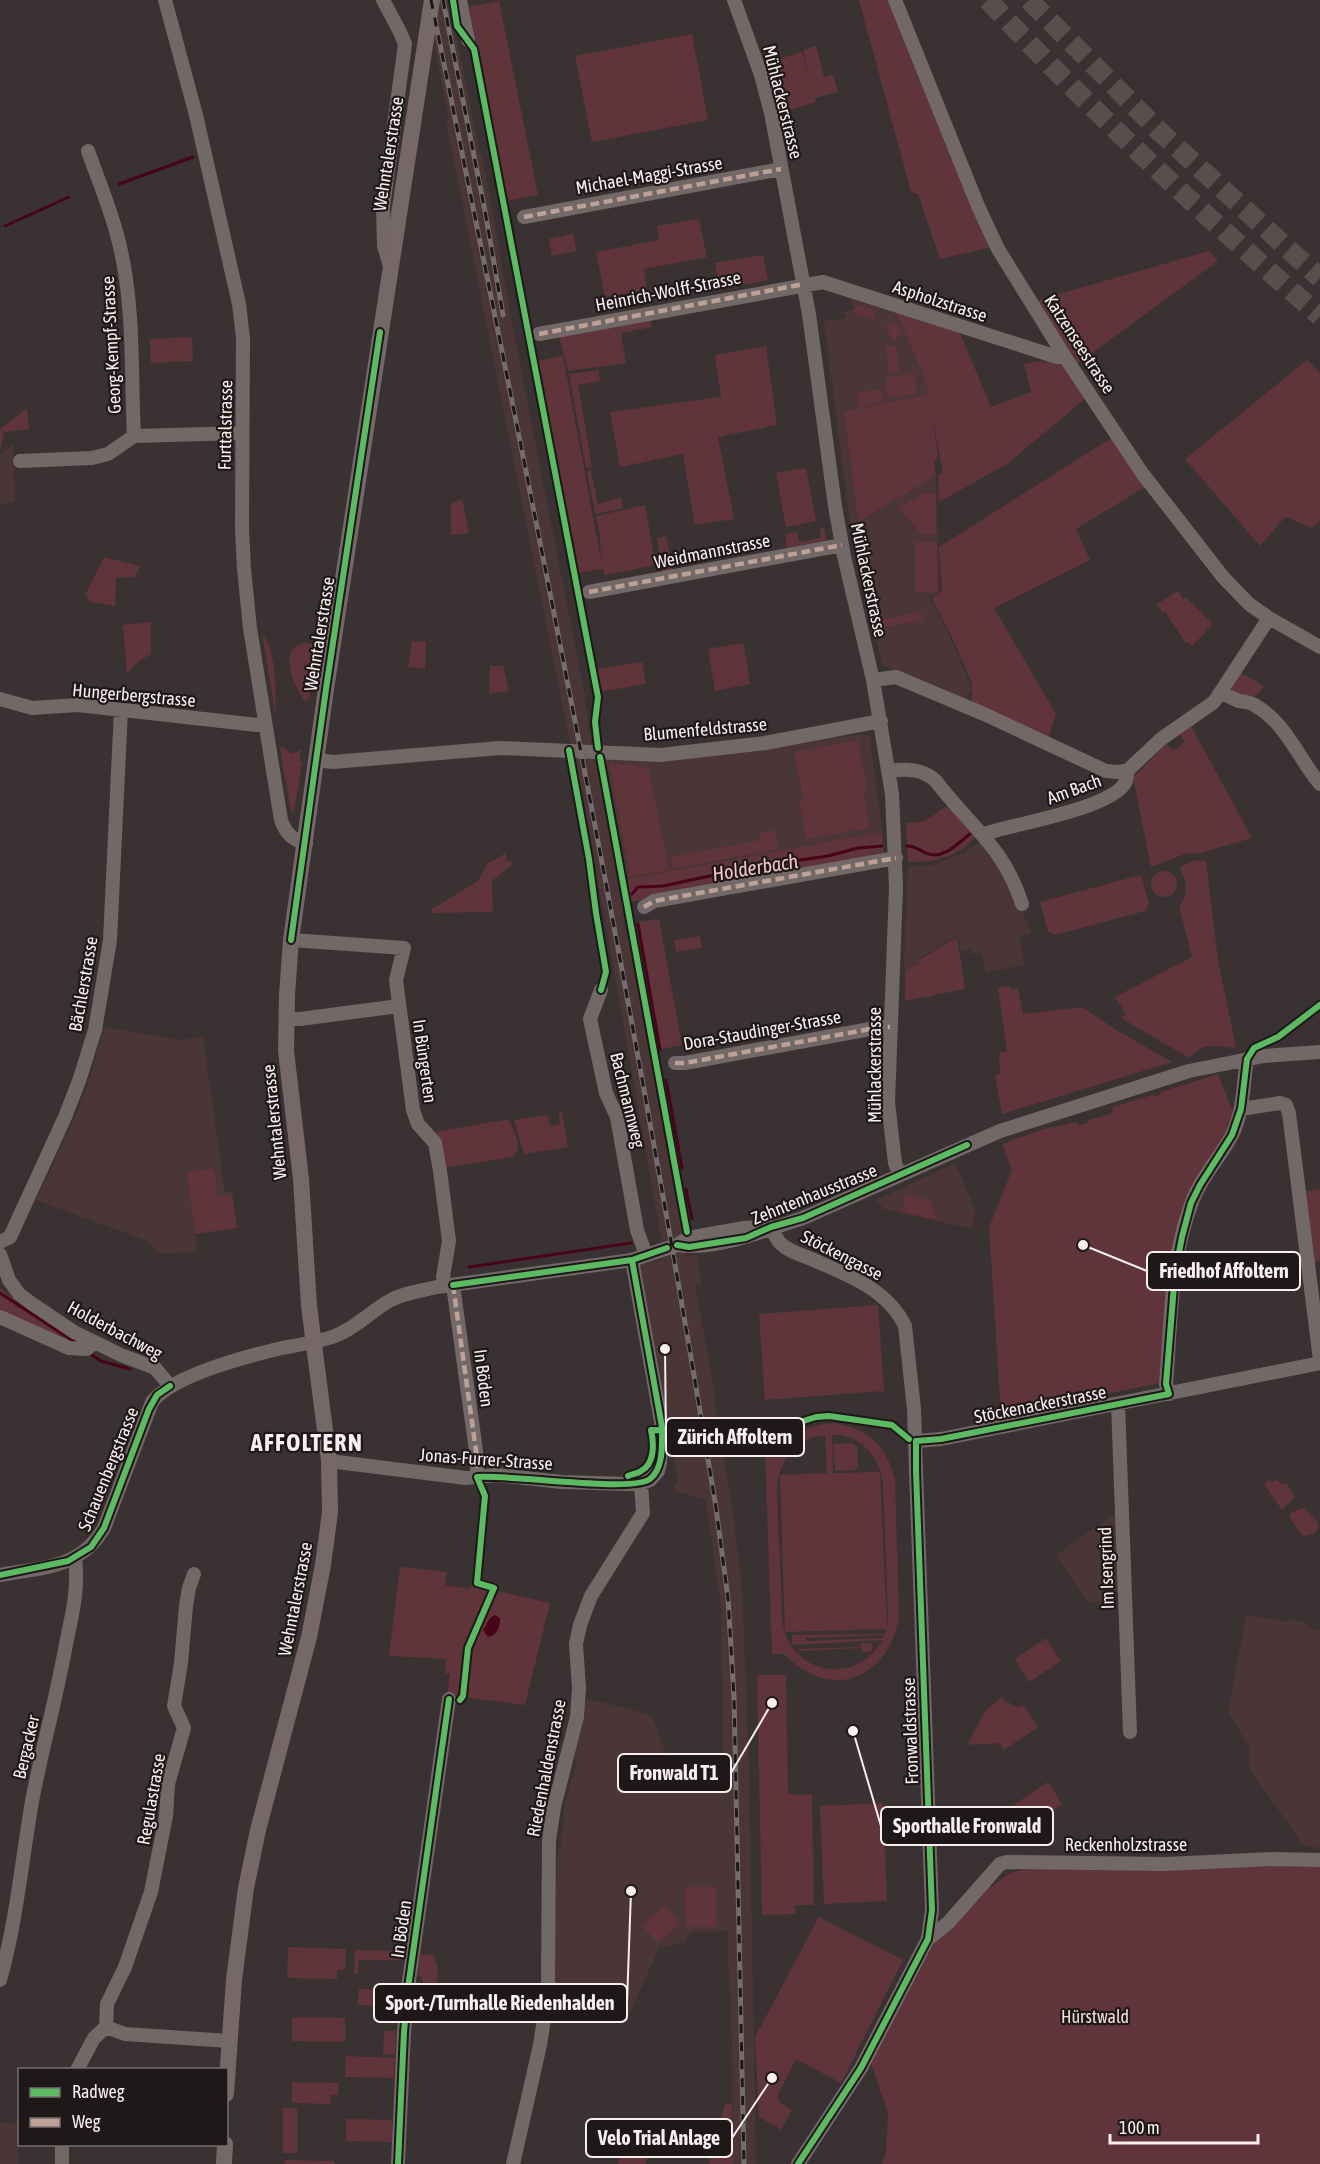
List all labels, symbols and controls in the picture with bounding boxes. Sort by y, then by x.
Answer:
street label: Mühlackerstrasse [759,43,807,161]
street label: Wehntalerstrasse [369,95,407,213]
street label: Michael-Maggi-Strasse [574,152,724,198]
street label: Heinrich-Wolff-Strasse [593,267,743,315]
street label: Georg-Kempf-Strasse [97,276,125,414]
street label: Aspholzstrasse [890,276,990,326]
street label: Katzenseestrasse [1040,291,1120,397]
street label: Furttalstrasse [214,380,236,470]
street label: Mühlackerstrasse [847,521,891,639]
street label: Weidmannstrasse [652,529,772,573]
street label: Wehntalerstrasse [300,575,338,693]
street label: Hungerbergstrasse [71,679,197,711]
street label: Blumenfeldstrasse [642,713,768,745]
street label: Am Bach [1044,769,1104,809]
water label: Holderbach [711,849,800,885]
street label: Bächlerstrasse [64,935,102,1033]
street label: Dora-Staudinger-Strasse [681,1006,843,1054]
street label: Mühlackerstrasse [864,1007,885,1123]
street label: In Büngerten [409,1018,441,1104]
street label: Bachmannweg [606,1050,650,1150]
street label: Wehntalerstrasse [258,1063,290,1181]
street label: Zehntenhausstrasse [748,1159,880,1229]
street label: Stöckengasse [798,1225,886,1285]
callout: Friedhof Affoltern [1147,1252,1300,1290]
text: Friedhof Affoltern [1159,1259,1289,1282]
street label: Holderbachweg [64,1296,166,1364]
street label: In Böden [470,1348,498,1408]
street label: Stöckenackerstrasse [972,1381,1108,1427]
street label: Schauenbergstrasse [74,1404,142,1534]
callout: Zürich Affoltern [666,1418,804,1456]
text: Zürich Affoltern [678,1425,792,1448]
district label: AFFOLTERN [250,1429,363,1456]
street label: Jonas-Furrer-Strasse [419,1444,553,1474]
street label: Im Isengrind [1094,1526,1118,1610]
street label: Wehntalerstrasse [274,1540,316,1658]
street label: Fronwaldstrasse [898,1677,922,1785]
street label: Riedenhaldenstrasse [522,1698,570,1838]
street label: Bergacker [8,1712,44,1781]
street label: Regulastrasse [133,1752,169,1846]
callout: Fronwald T1 [618,1754,731,1792]
text: Fronwald T1 [629,1761,719,1784]
callout: Sporthalle Fronwald [881,1807,1053,1845]
text: Sporthalle Fronwald [893,1814,1041,1837]
street label: Reckenholzstrasse [1065,1834,1187,1855]
street label: In Böden [387,1899,415,1959]
callout: Sport-/Turnhalle Riedenhalden [374,1984,627,2022]
text: Sport-/Turnhalle Riedenhalden [386,1991,614,2014]
park label: Hürstwald [1061,2006,1129,2027]
legend [18,2068,228,2146]
text: Radweg [72,2081,125,2102]
scale bar [1110,2107,1258,2145]
text: Weg [72,2111,101,2132]
text: 100 m [1119,2117,1160,2138]
callout: Velo Trial Anlage [586,2119,732,2157]
text: Velo Trial Anlage [597,2126,720,2149]

